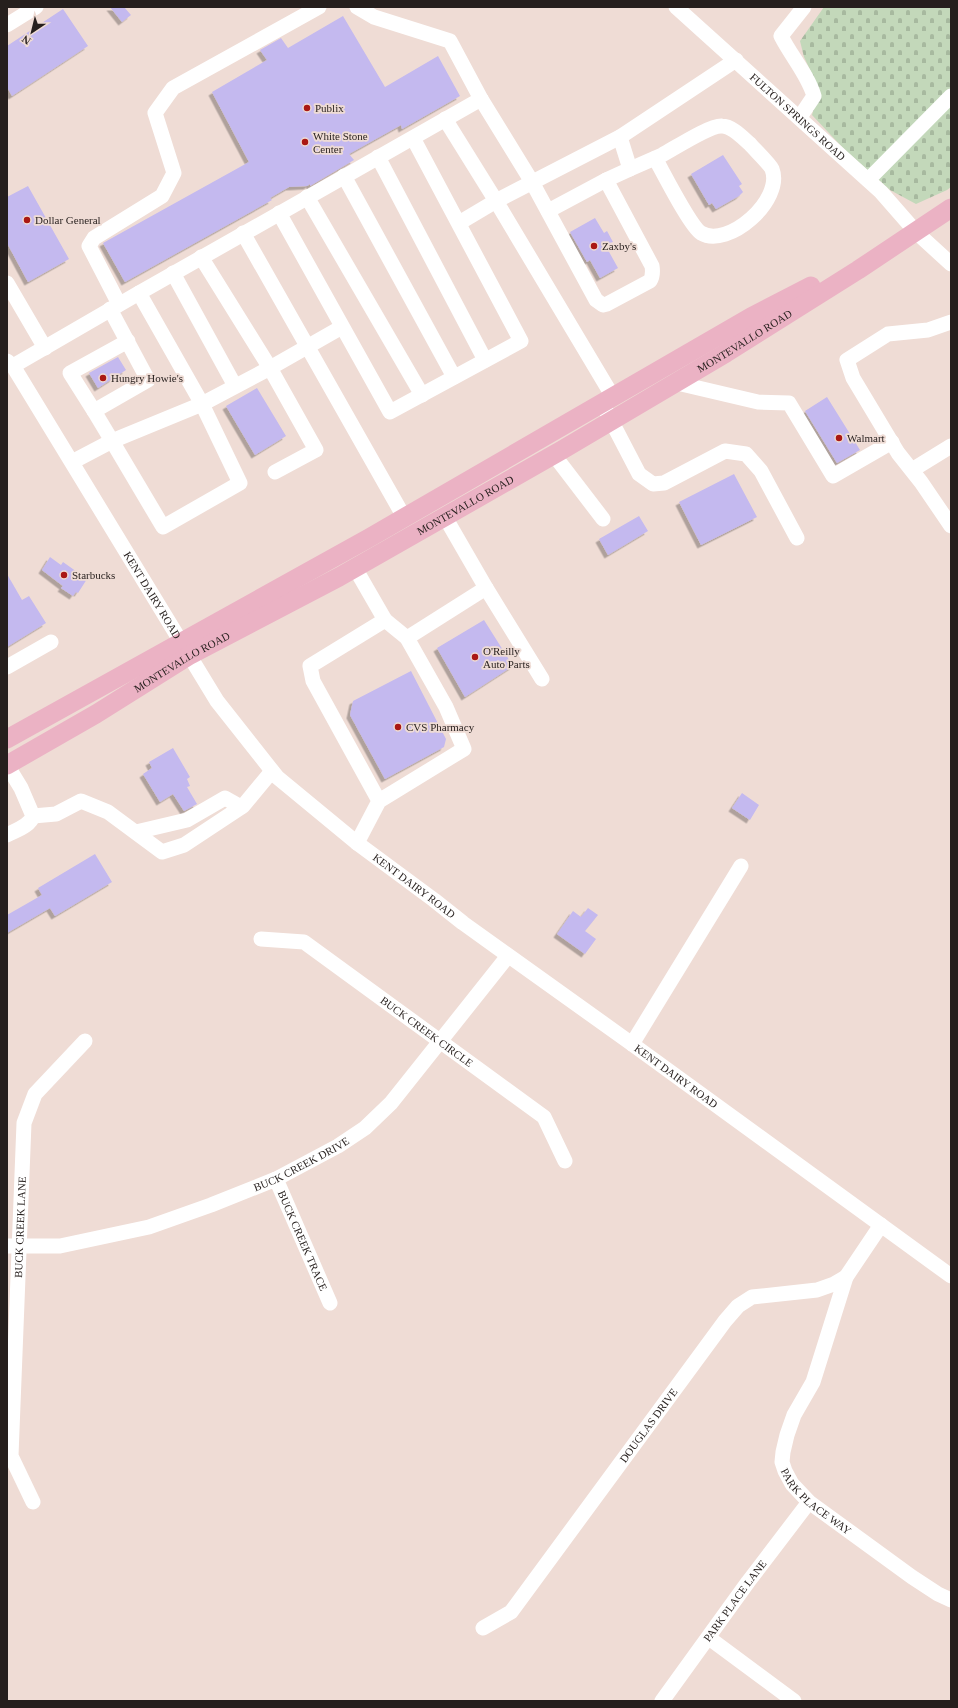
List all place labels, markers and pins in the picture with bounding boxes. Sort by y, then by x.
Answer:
place label: Publix [315,102,344,114]
marker: Publix [302,103,312,113]
place label: White Stone Center [313,130,368,155]
marker: White Stone Center [300,137,310,147]
place label: Dollar General [35,214,101,226]
marker: Dollar General [22,215,32,225]
place label: Zaxby's [602,240,636,252]
marker: Zaxby's [589,241,599,251]
place label: Hungry Howie's [111,372,183,384]
marker: Hungry Howie's [98,373,108,383]
place label: Walmart [847,432,885,444]
marker: Walmart [834,433,844,443]
place label: Starbucks [72,569,115,581]
marker: Starbucks [59,570,69,580]
place label: O'Reilly Auto Parts [483,645,530,670]
marker: O'Reilly Auto Parts [470,652,480,662]
place label: CVS Pharmacy [406,721,475,733]
marker: CVS Pharmacy [393,722,403,732]

